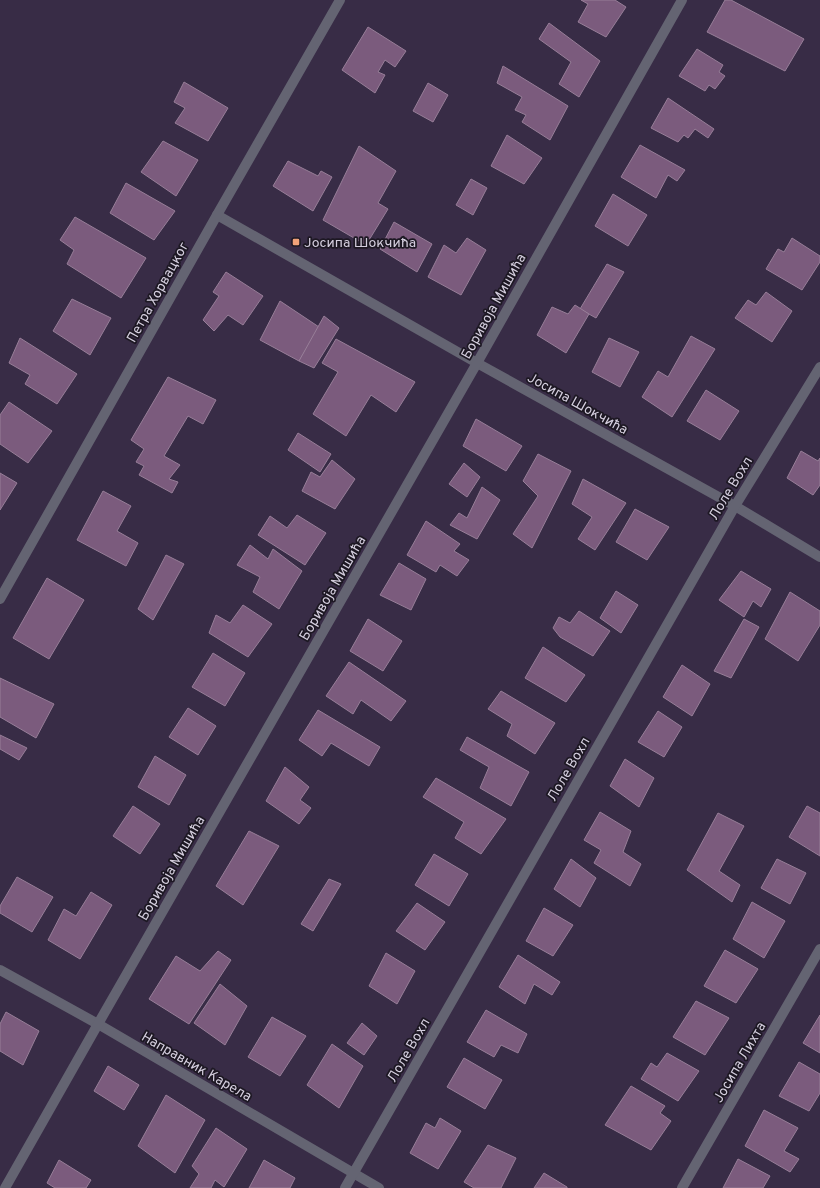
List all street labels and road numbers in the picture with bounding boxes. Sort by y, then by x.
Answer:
street label: Петра Хорвацког [124,240,193,346]
street label: Боривоја Мишића [458,251,530,362]
street label: Јосипа Шокчића [524,370,630,439]
street label: Лоле Вохл [706,454,757,524]
street label: Боривоја Мишића [296,533,370,644]
street label: Лоле Вохл [544,735,594,805]
street label: Боривоја Мишића [135,813,209,924]
street label: Лоле Вохл [384,1016,434,1086]
street label: Јосипа Лихта [710,1019,770,1106]
street label: Направник Карела [138,1029,254,1106]

